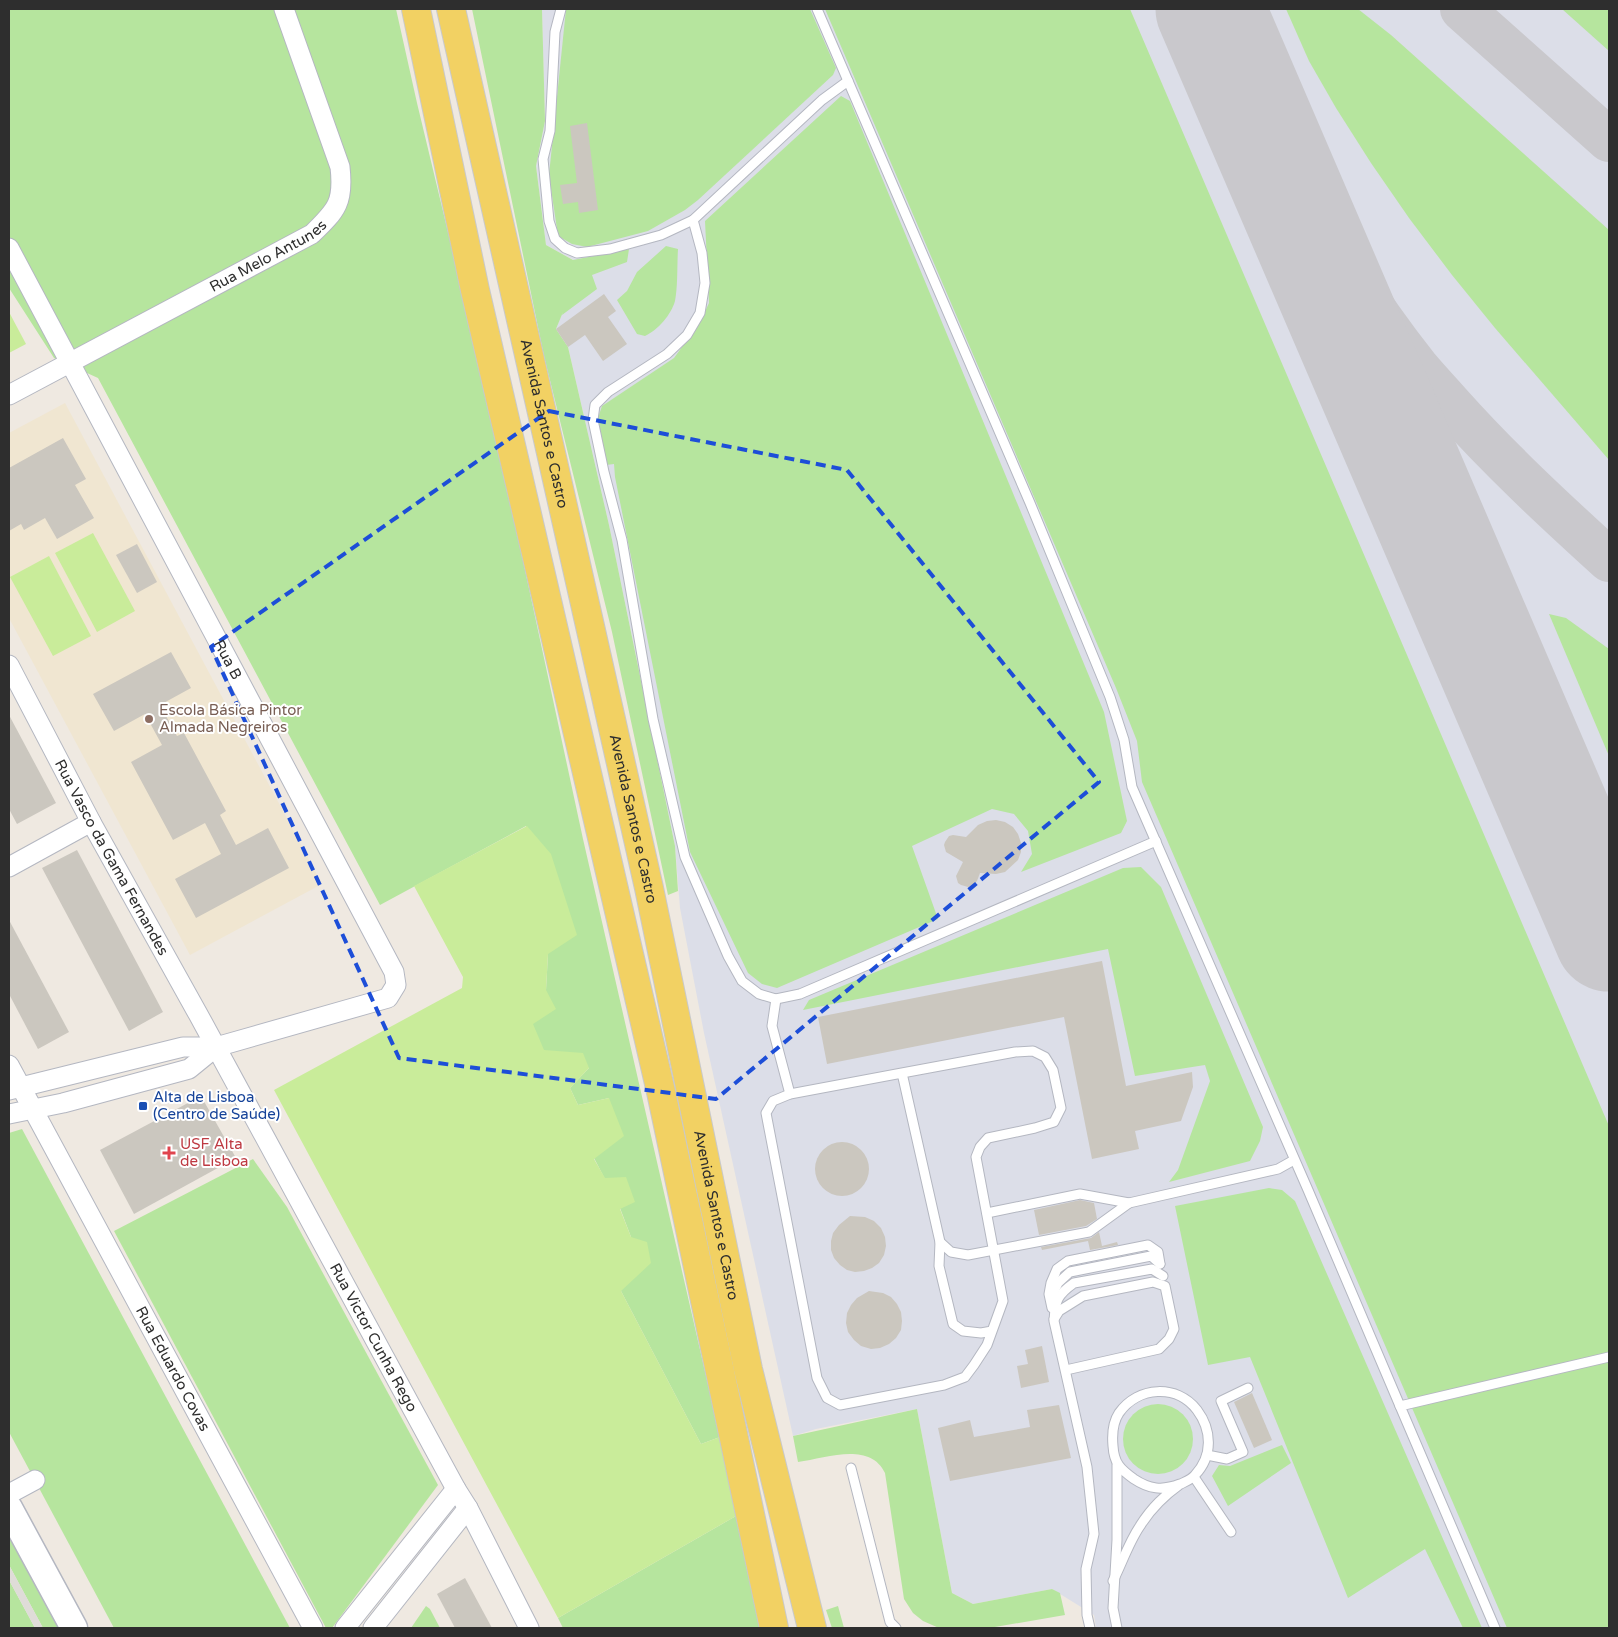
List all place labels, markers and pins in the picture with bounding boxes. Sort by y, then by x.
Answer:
place label: Escola Básica Pintor Almada Negreiros [159,701,302,736]
marker: Escola Básica Pintor Almada Negreiros [143,713,155,725]
place label: Alta de Lisboa (Centro de Saúde) [153,1088,280,1123]
marker: Alta de Lisboa (Centro de Saúde) [137,1100,149,1112]
place label: USF Alta de Lisboa [180,1135,248,1170]
marker: USF Alta de Lisboa [162,1146,176,1160]

